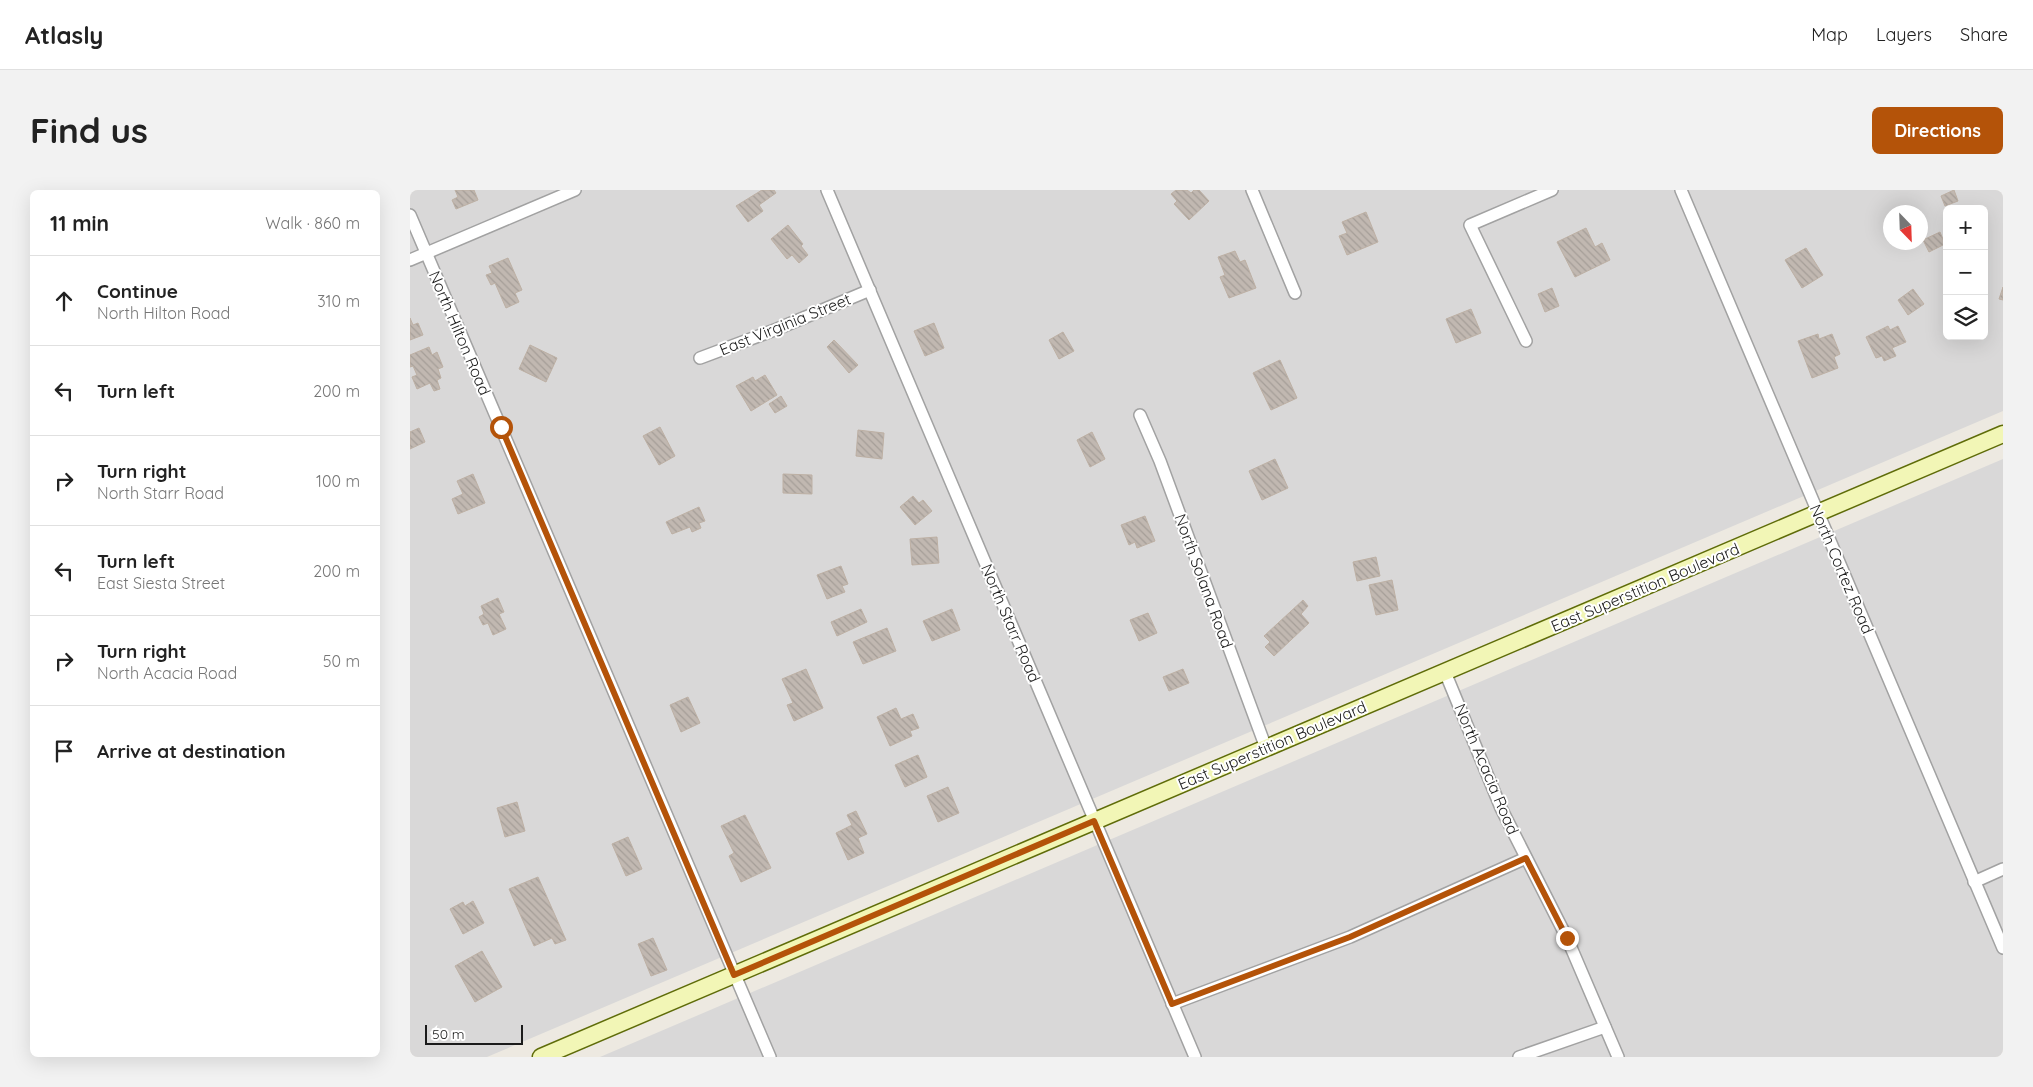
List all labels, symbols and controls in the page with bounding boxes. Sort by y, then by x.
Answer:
text: Atlasly [25,20,103,50]
text: Map [1811,23,1848,46]
text: Layers [1876,23,1932,46]
text: Share [1960,23,2008,46]
button: Directions [1872,107,2003,154]
text: Find us [30,108,148,152]
north arrow [1883,205,1928,250]
map controls [1943,205,1988,340]
button: + [1943,205,1988,250]
text: 11 min [50,210,109,236]
text: Walk · 860 m [265,213,360,233]
button: − [1943,250,1988,295]
street label: North Hilton Road [425,268,495,398]
text: Continue [97,279,178,303]
icon: ahead [50,287,78,315]
street label: East Virginia Street [716,289,854,359]
text: 310 m [317,291,360,311]
button: layers [1943,295,1988,340]
text: North Hilton Road [97,303,230,323]
icon: left [50,377,78,405]
text: Turn left [97,379,175,403]
text: 200 m [313,381,360,401]
route start [490,416,513,439]
text: Turn right [97,459,186,483]
icon: right [50,467,78,495]
text: 100 m [316,471,360,491]
text: North Starr Road [97,483,224,503]
street label: North Cortez Road [1806,501,1878,637]
street label: North Solana Road [1170,511,1238,651]
street label: East Superstition Boulevard [1548,538,1742,636]
text: Turn left [97,549,175,573]
icon: left [50,557,78,585]
text: 200 m [313,561,360,581]
street label: North Starr Road [977,561,1045,685]
text: East Siesta Street [97,573,225,593]
text: Turn right [97,639,186,663]
icon: right [50,647,78,675]
text: 50 m [323,651,360,671]
text: North Acacia Road [97,663,237,683]
street label: East Superstition Boulevard [1175,696,1369,794]
street label: North Acacia Road [1450,701,1524,837]
icon: arrive [50,737,78,765]
text: Arrive at destination [97,739,286,763]
route end [1556,927,1579,950]
scale bar [425,1022,522,1045]
text: 50 m [432,1025,465,1043]

